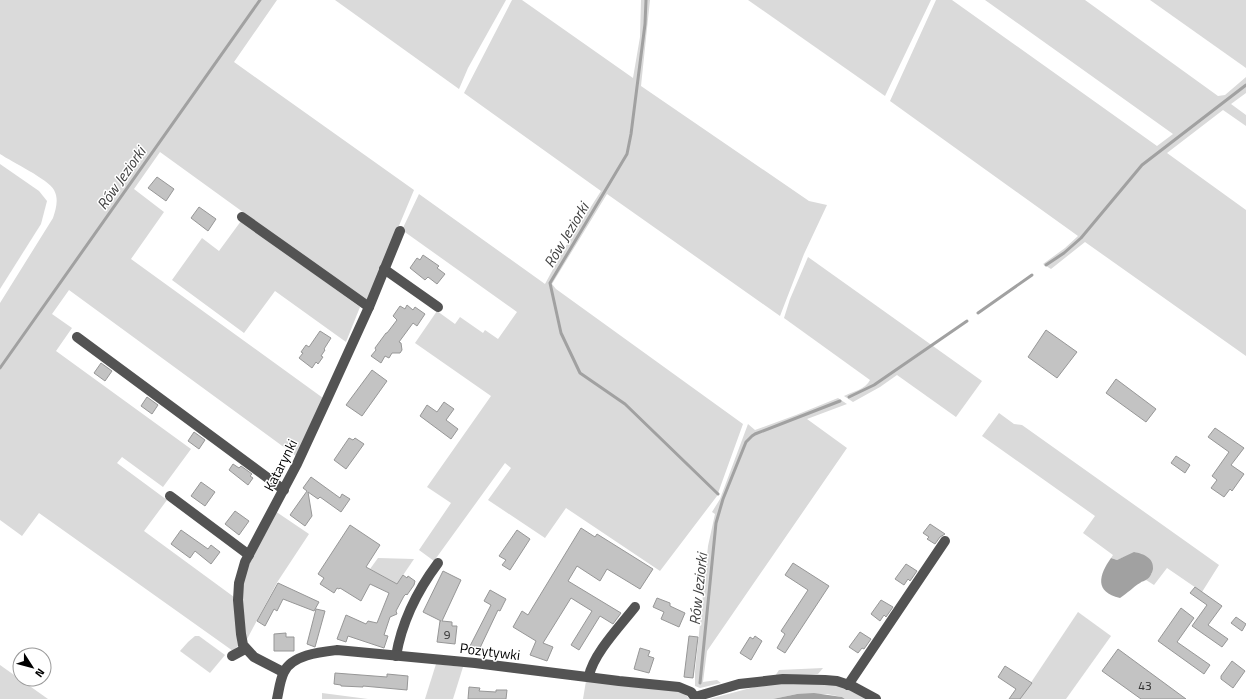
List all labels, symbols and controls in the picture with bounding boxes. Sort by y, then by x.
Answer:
water label: Rów Jeziorki [91,140,152,214]
water label: Rów Jeziorki [538,197,595,272]
street label: Katarynki [258,435,302,495]
water label: Rów Jeziorki [683,550,713,626]
house number: 9 [444,625,451,644]
street label: Pozytywki [459,637,521,665]
north arrow [12,647,52,687]
text: N [31,665,49,681]
house number: 43 [1138,676,1152,695]

